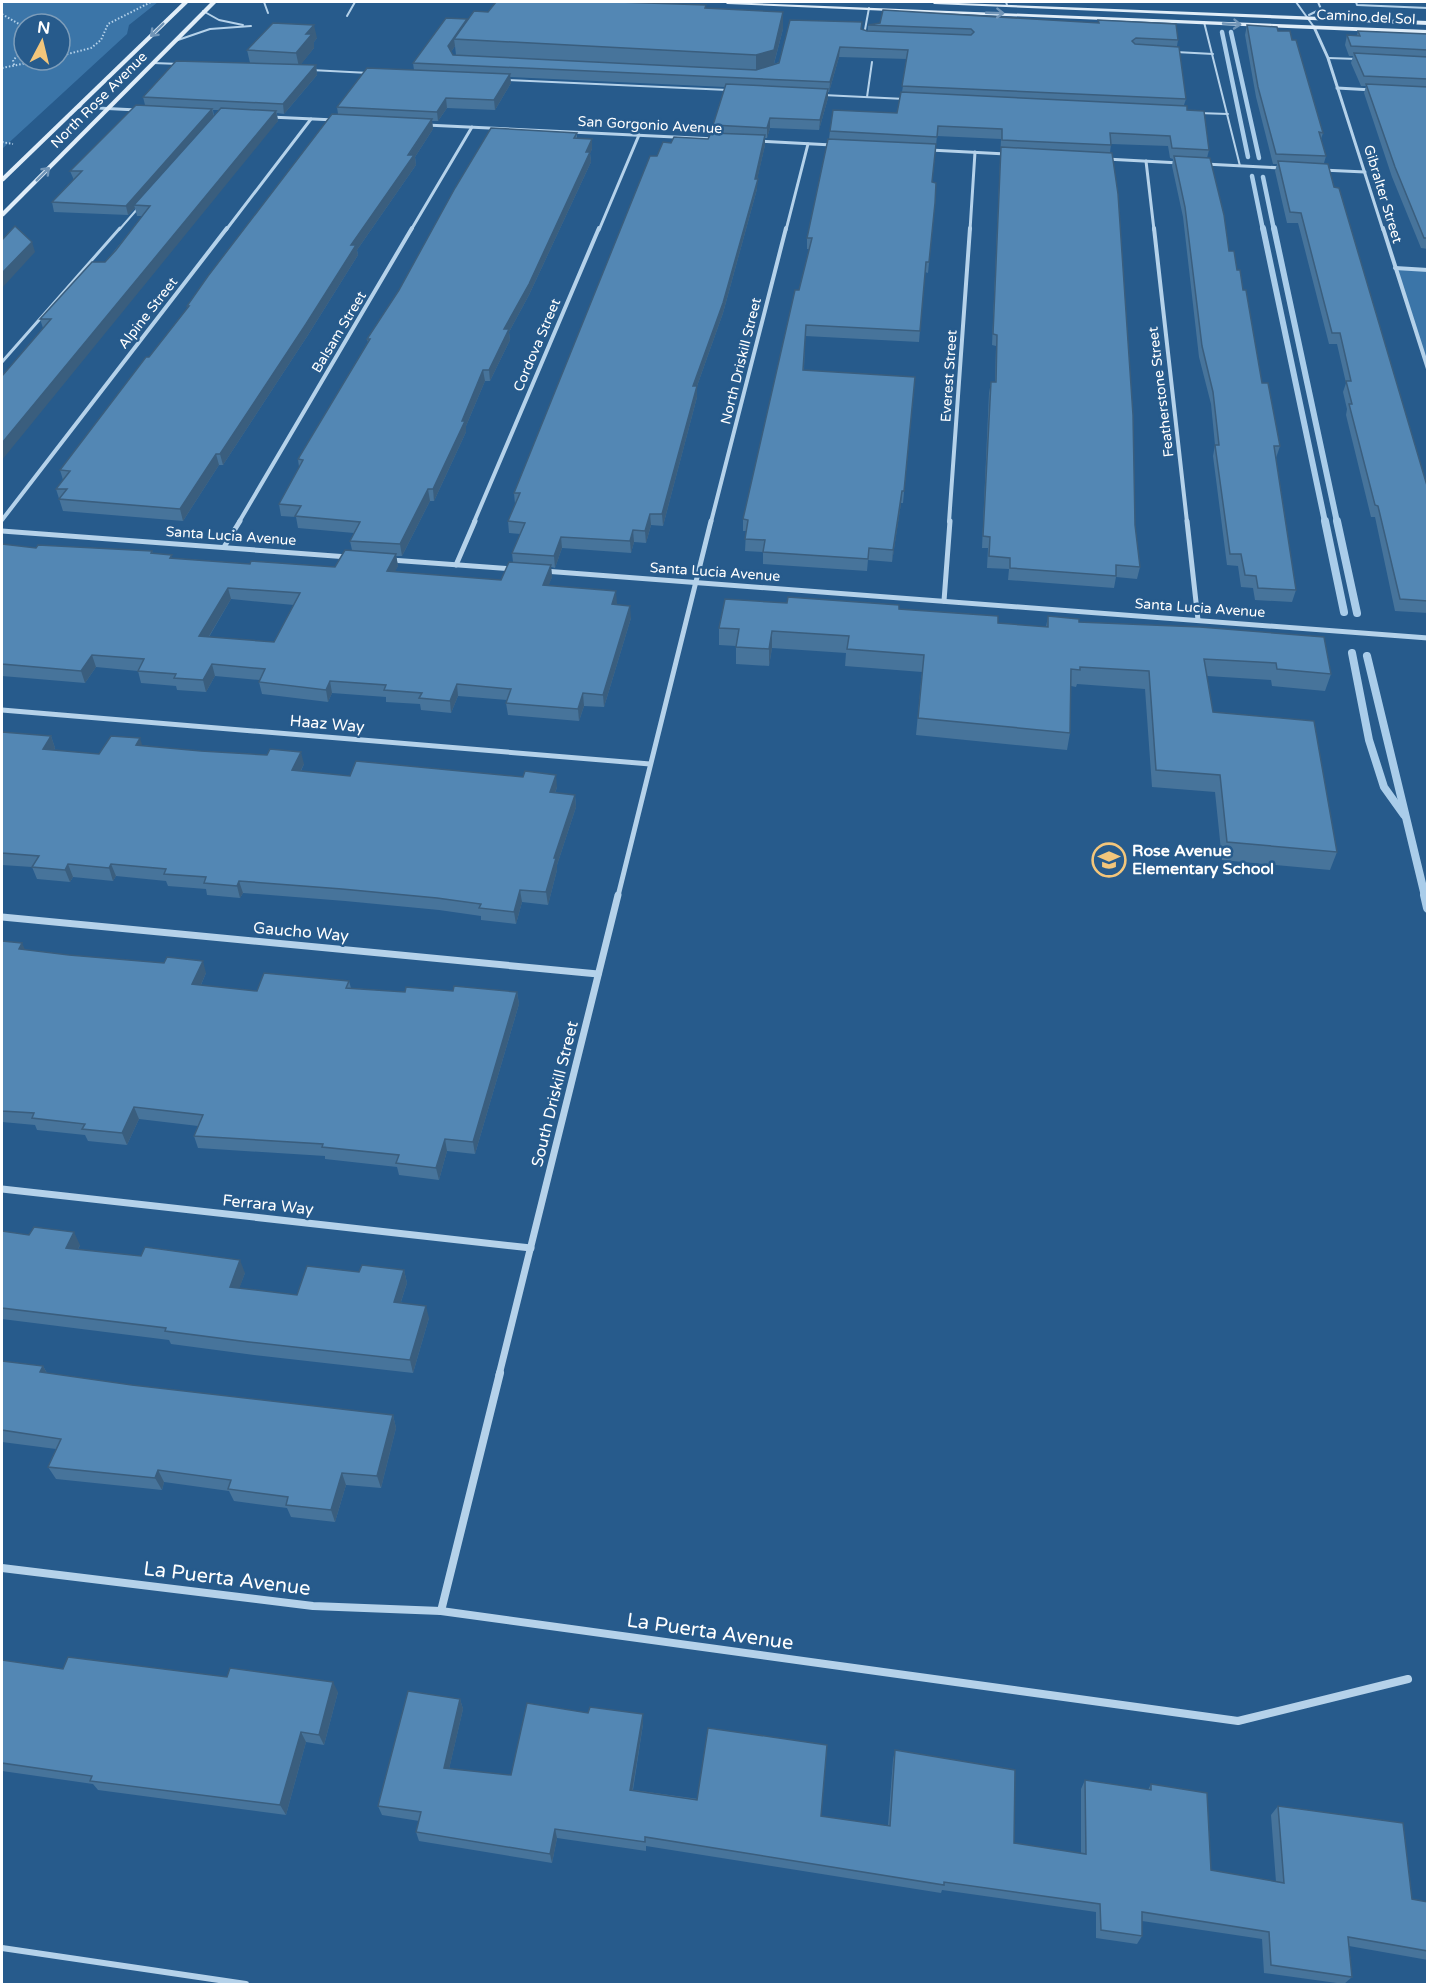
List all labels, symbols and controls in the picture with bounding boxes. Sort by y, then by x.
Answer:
street label: Camino del Sol [1316,6,1416,28]
one-way arrow [985,8,1005,19]
north arrow [12,12,72,72]
text: N [36,17,51,39]
one-way arrow [1222,18,1242,29]
one-way arrow [150,22,165,37]
street label: North Rose Avenue [47,48,151,152]
street label: San Gorgonio Avenue [577,113,723,137]
street label: Gibralter Street [1360,143,1406,246]
one-way arrow [35,167,50,182]
street label: Alpine Street [115,273,182,352]
street label: Balsam Street [308,288,370,376]
street label: Cordova Street [510,295,564,394]
street label: North Driskill Street [717,295,765,426]
street label: Featherstone Street [1144,325,1177,458]
street label: Everest Street [937,329,961,423]
street label: Santa Lucia Avenue [165,523,297,549]
street label: Santa Lucia Avenue [649,559,781,585]
street label: Santa Lucia Avenue [1134,595,1266,621]
street label: Haaz Way [289,711,366,737]
place label: Rose Avenue Elementary School [1132,841,1274,879]
school or university icon: Rose Avenue Elementary School [1091,842,1127,878]
street label: Gaucho Way [252,918,350,946]
street label: South Driskill Street [527,1019,583,1169]
street label: Ferrara Way [221,1190,315,1220]
street label: La Puerta Avenue [142,1557,312,1601]
street label: La Puerta Avenue [625,1608,795,1656]

